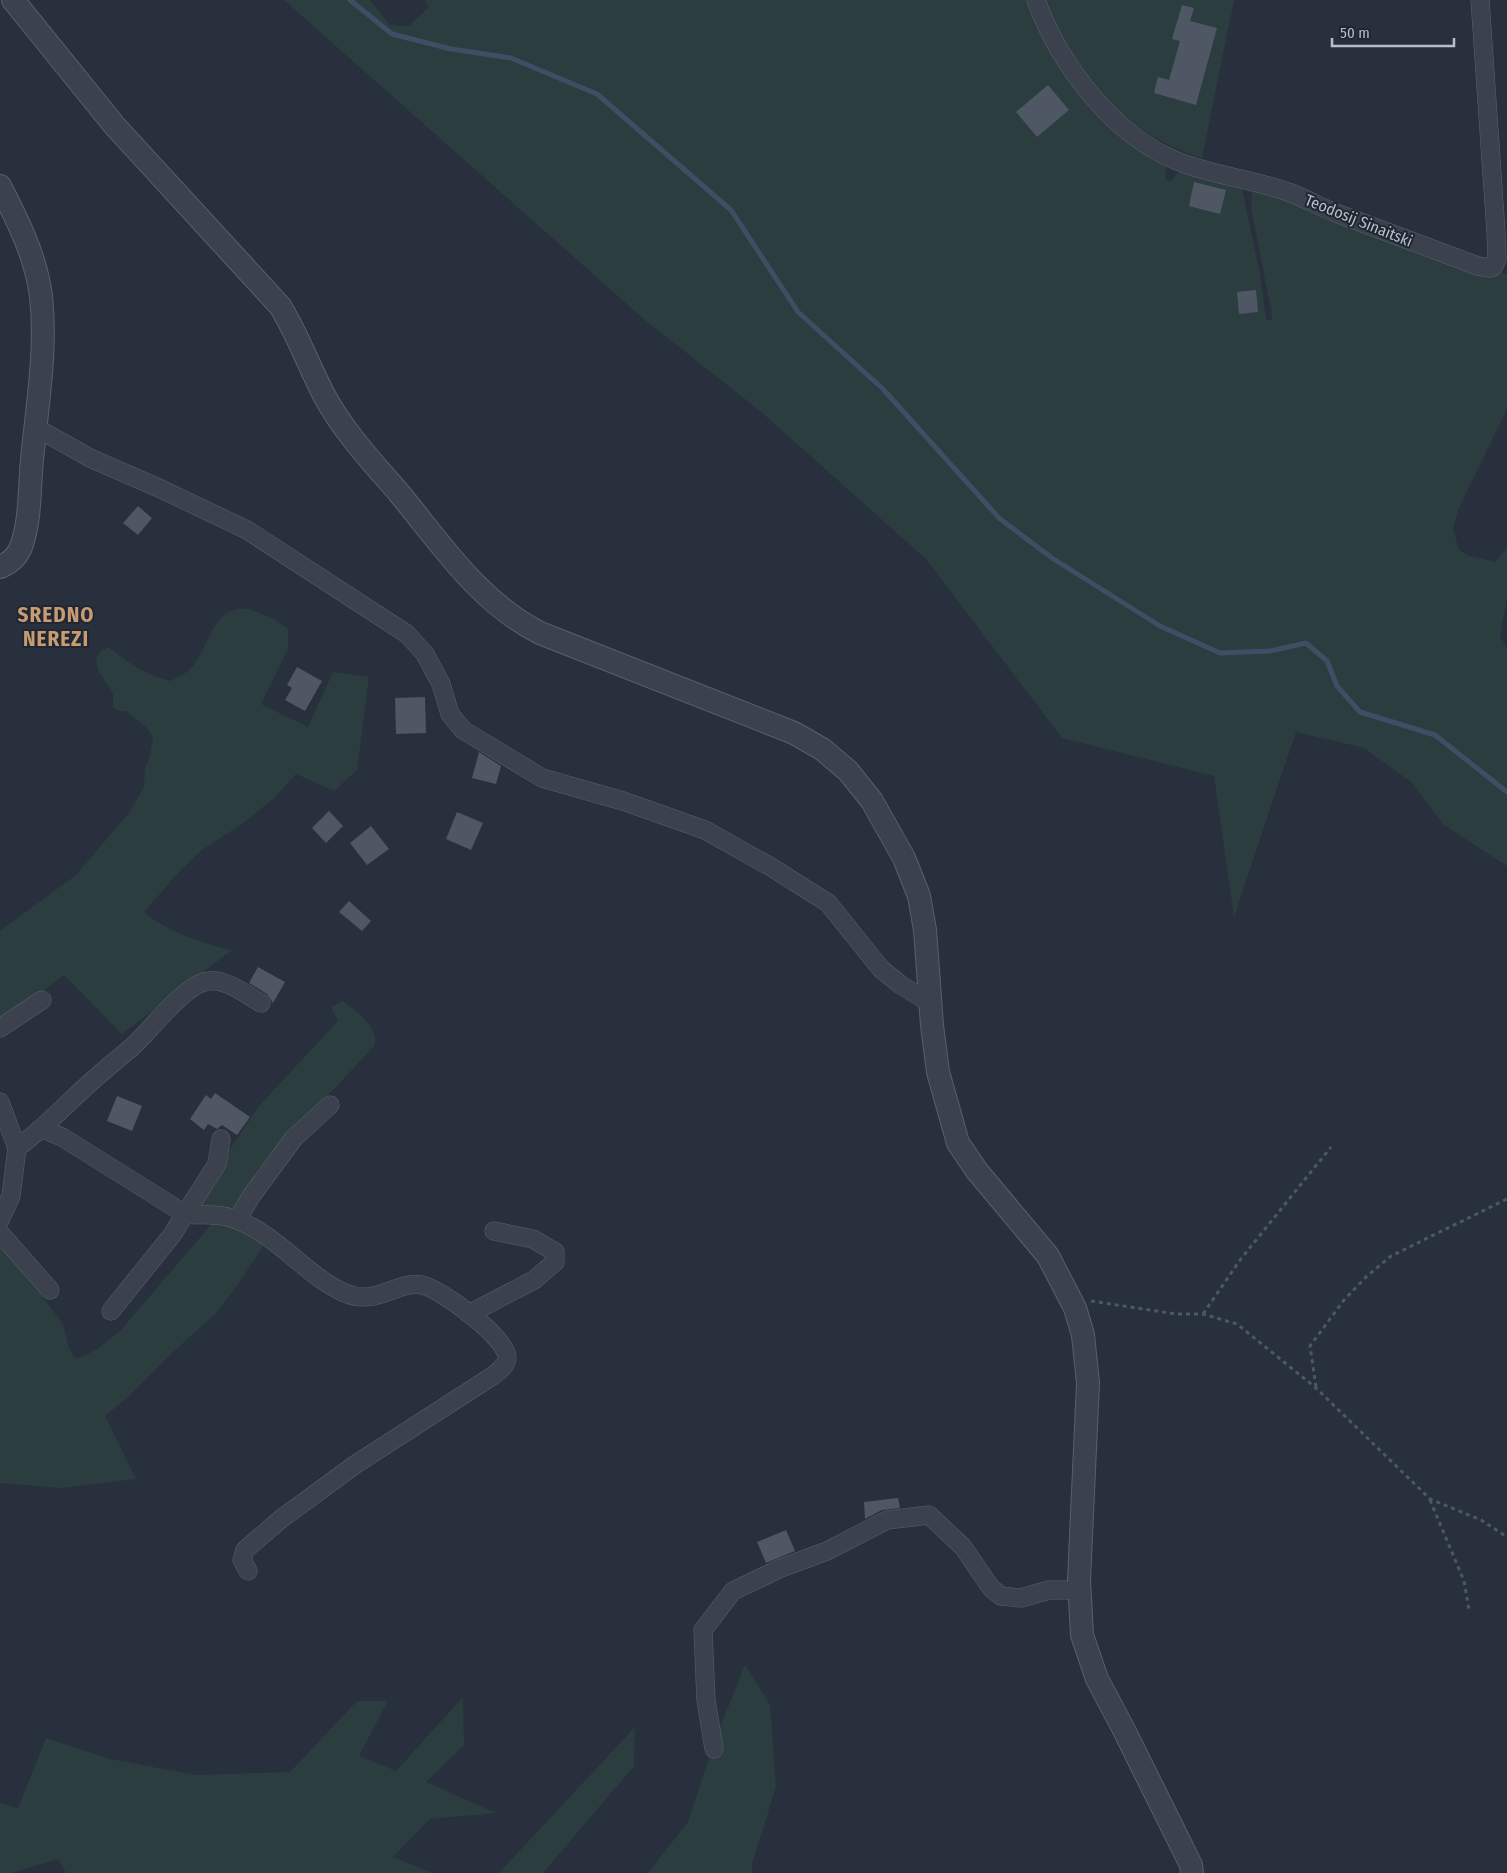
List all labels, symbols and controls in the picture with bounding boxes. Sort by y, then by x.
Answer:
scale bar [1332,15,1454,47]
text: 50 m [1340,24,1370,42]
street label: Teodosij Sinaitski [1302,190,1415,251]
district label: SREDNO NEREZI [18,602,94,652]

